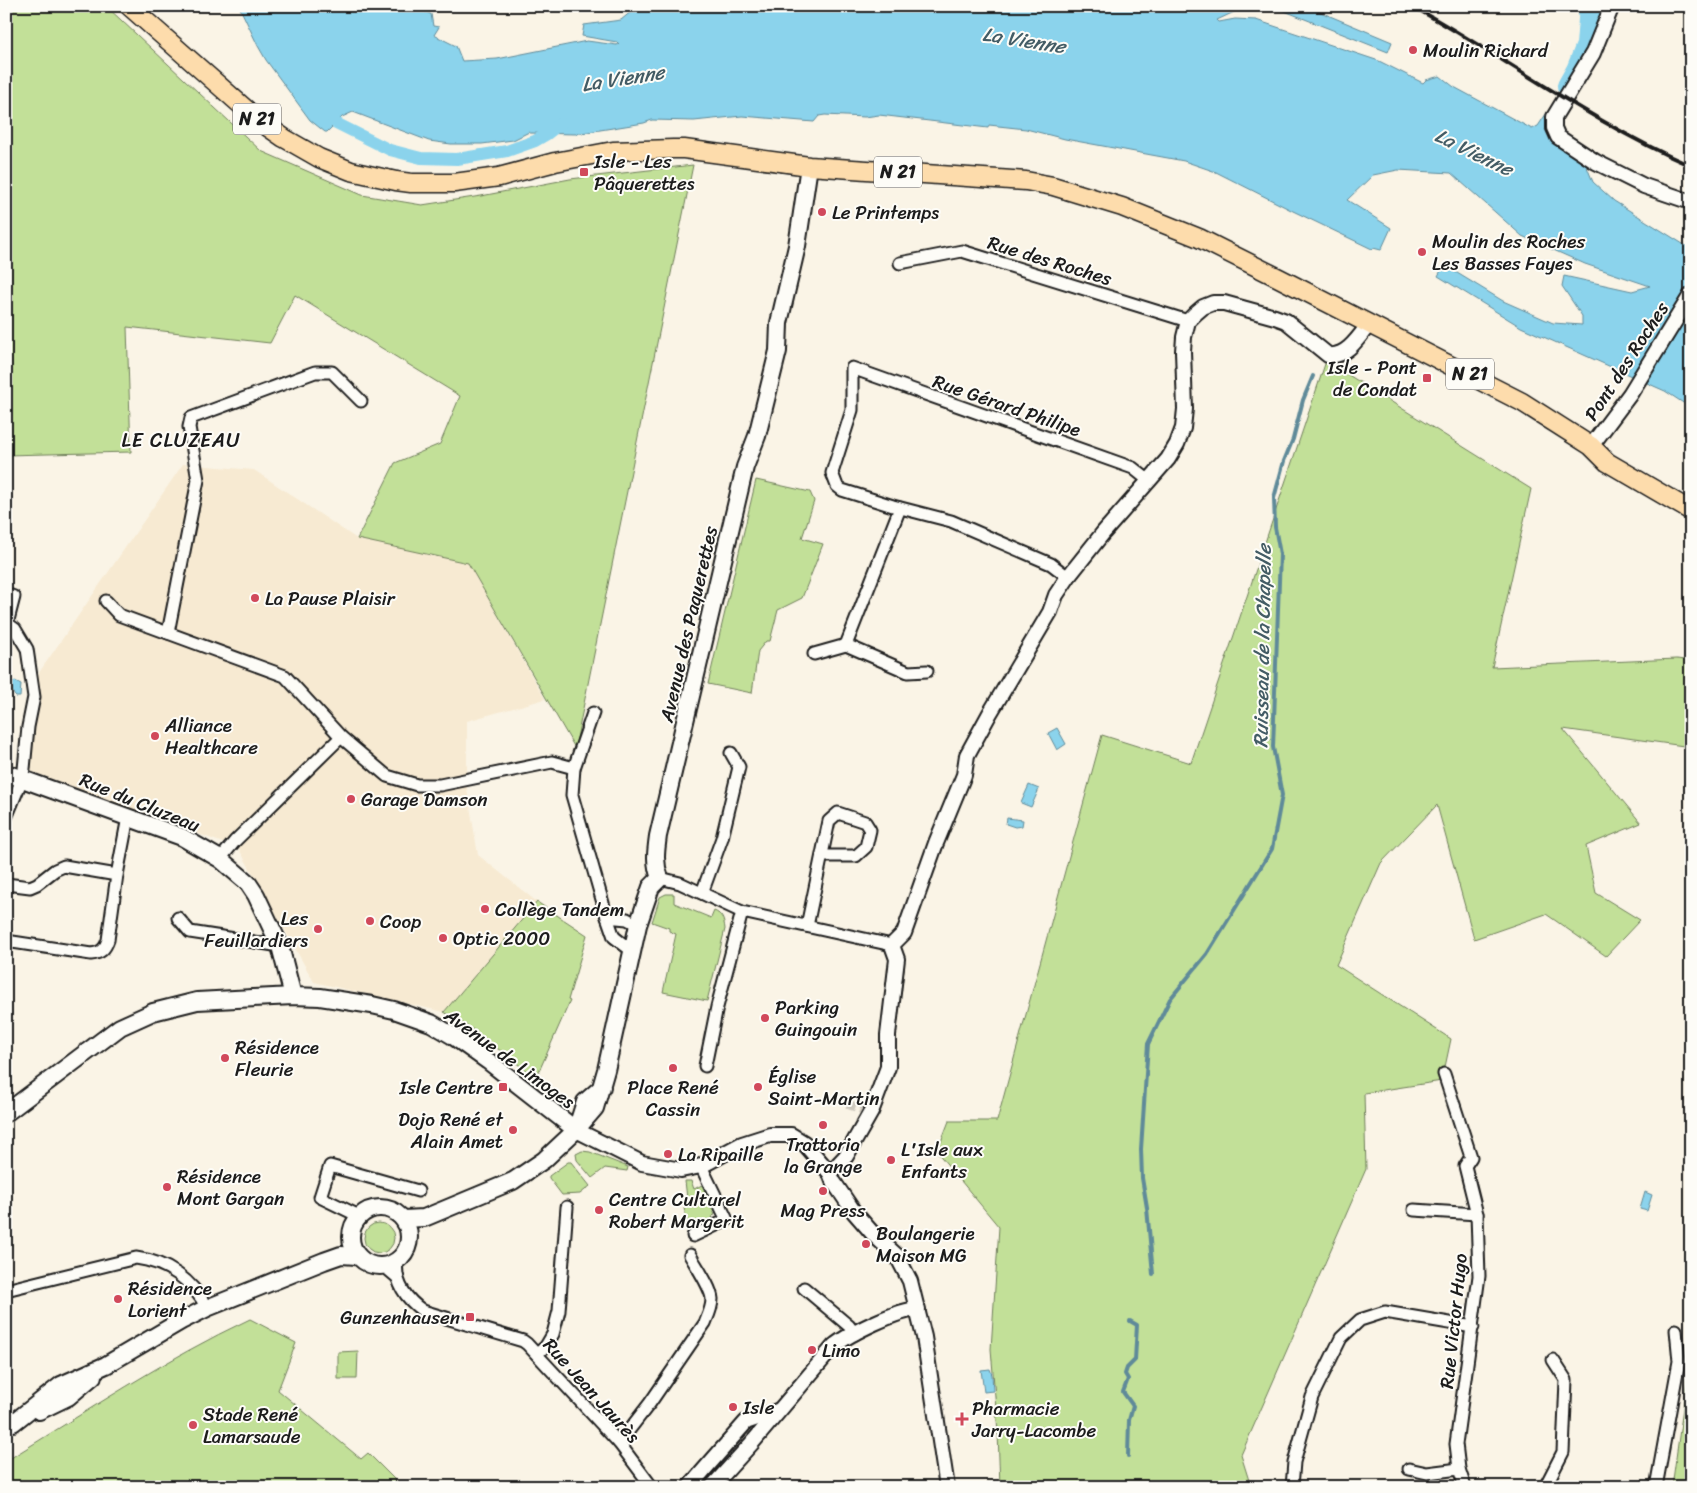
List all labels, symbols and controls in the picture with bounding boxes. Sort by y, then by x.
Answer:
water label: La Vienne [980,17,1070,65]
place label: Moulin Richard [1423,34,1550,67]
marker: Moulin Richard [1407,44,1419,56]
water label: La Vienne [579,54,669,102]
road number: N 21 [233,104,281,134]
water label: La Vienne [1429,118,1520,187]
place label: Isle - Les Pâquerettes [593,145,695,200]
road number: N 21 [874,156,922,188]
marker: Isle - Les Pâquerettes [578,166,590,178]
place label: Le Printemps [832,196,939,229]
marker: Le Printemps [816,206,828,218]
place label: Moulin des Roches Les Basses Fayes [1432,225,1585,280]
street label: Rue des Roches [984,226,1116,295]
marker: Moulin des Roches Les Basses Fayes [1416,246,1428,258]
street label: Pont des Roches [1575,295,1678,428]
place label: Isle - Pont de Condat [1326,351,1417,406]
road number: N 21 [1446,358,1494,389]
street label: Rue Gérard Philipe [928,365,1085,446]
marker: Isle - Pont de Condat [1421,372,1433,384]
district label: LE CLUZEAU [122,423,240,458]
street label: Avenue des Paquerettes [650,522,727,726]
water label: Ruisseau de la Chapelle [1243,542,1282,748]
place label: La Pause Plaisir [265,582,396,615]
marker: La Pause Plaisir [249,592,261,604]
place label: Alliance Healthcare [164,709,258,764]
marker: Alliance Healthcare [149,730,161,742]
street label: Rue du Cluzeau [75,763,205,842]
place label: Garage Damson [361,783,488,816]
marker: Garage Damson [345,793,357,805]
place label: Collège Tandem [495,893,624,926]
place label: Les Feuillardiers [204,902,308,957]
marker: Collège Tandem [479,903,491,915]
place label: Coop [380,905,421,938]
marker: Coop [364,915,376,927]
place label: Optic 2000 [453,922,550,955]
marker: Les Feuillardiers [312,923,324,935]
marker: Optic 2000 [437,932,449,944]
place label: Parking Guingouin [775,991,857,1046]
street label: Avenue de Limoges [436,999,582,1118]
marker: Parking Guingouin [759,1012,771,1024]
place label: Résidence Fleurie [235,1031,319,1086]
marker: Résidence Fleurie [219,1052,231,1064]
place label: Église Saint-Martin [768,1060,879,1115]
marker: Place René Cassin [667,1062,679,1074]
place label: Isle Centre [398,1071,493,1104]
place label: Place René Cassin [627,1071,719,1126]
marker: Isle Centre [497,1081,509,1093]
marker: Église Saint-Martin [752,1081,764,1093]
place label: Dojo René et Alain Amet [398,1103,504,1158]
marker: Trattoria la Grange [817,1119,829,1131]
marker: Dojo René et Alain Amet [507,1124,519,1136]
place label: Trattoria la Grange [784,1128,862,1183]
place label: L'Isle aux Enfants [901,1133,983,1188]
place label: La Ripaille [678,1138,764,1171]
marker: La Ripaille [662,1148,674,1160]
marker: L'Isle aux Enfants [885,1154,897,1166]
place label: Résidence Mont Gargan [177,1160,284,1215]
marker: Résidence Mont Gargan [161,1181,173,1193]
place label: Centre Culturel Robert Margerit [609,1183,744,1238]
marker: Mag Press [817,1185,829,1197]
place label: Mag Press [781,1194,866,1227]
marker: Centre Culturel Robert Margerit [593,1204,605,1216]
place label: Boulangerie Maison MG [876,1217,975,1272]
marker: Boulangerie Maison MG [860,1238,872,1250]
street label: Rue Victor Hugo [1430,1252,1477,1390]
place label: Résidence Lorient [128,1272,212,1327]
marker: Résidence Lorient [112,1293,124,1305]
place label: Gunzenhausen [340,1301,460,1334]
marker: Gunzenhausen [464,1311,476,1323]
street label: Rue Jean Jaurès [535,1330,649,1451]
place label: Limo [822,1334,861,1367]
marker: Limo [806,1344,818,1356]
place label: Isle [742,1391,775,1424]
place label: Pharmacie Jarry-Lacombe [971,1392,1097,1447]
place label: Stade René Lamarsaude [203,1398,301,1453]
marker: Isle [727,1401,739,1413]
marker: Pharmacie Jarry-Lacombe [956,1413,968,1425]
marker: Stade René Lamarsaude [187,1419,199,1431]

